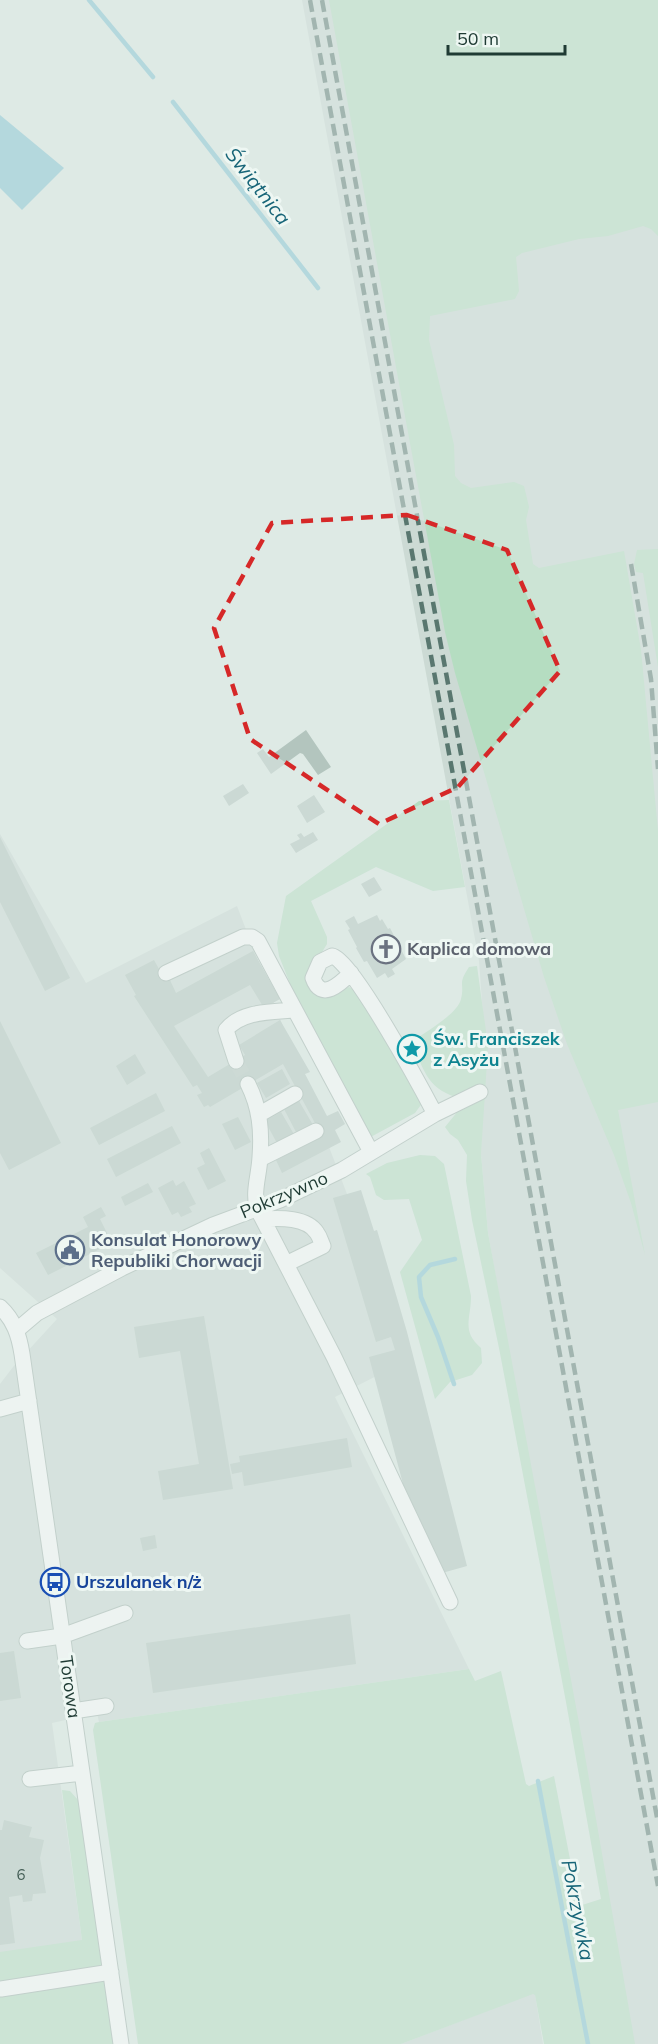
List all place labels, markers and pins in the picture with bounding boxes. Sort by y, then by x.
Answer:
church icon: Kaplica domowa [370,933,402,965]
place label: Kaplica domowa [407,937,551,960]
place label: Św. Franciszek z Asyżu [433,1027,561,1071]
place icon: Św. Franciszek z Asyżu [396,1033,428,1065]
place label: Konsulat Honorowy Republiki Chorwacji [91,1228,262,1272]
public building icon: Konsulat Honorowy Republiki Chorwacji [54,1234,86,1266]
bus stop icon: Urszulanek n/ż [39,1566,71,1598]
place label: Urszulanek n/ż [76,1570,202,1593]

